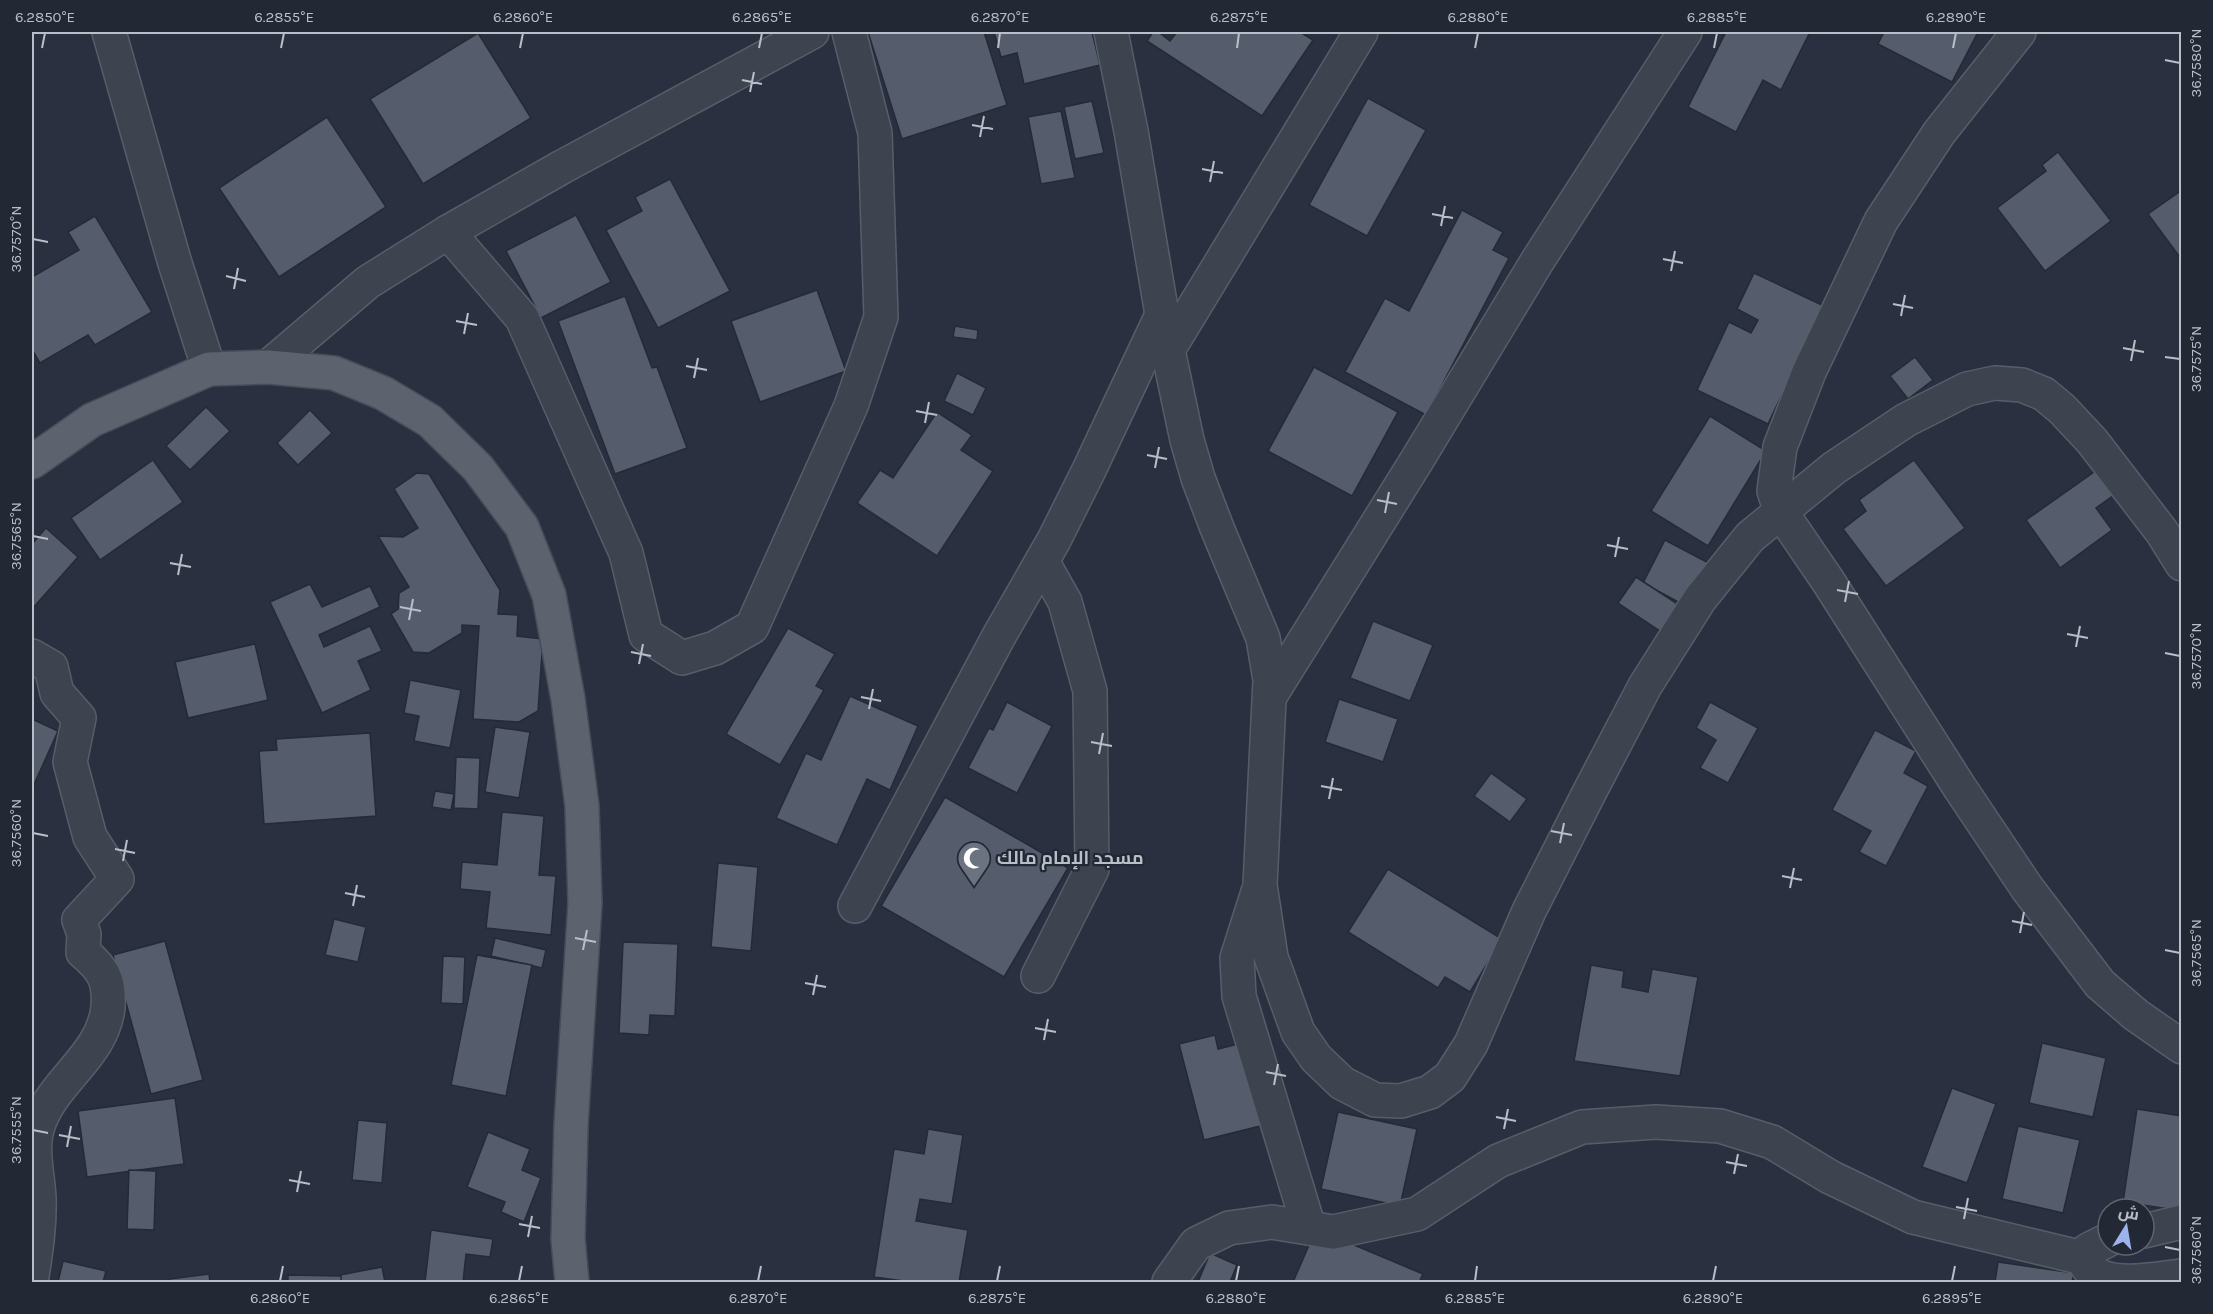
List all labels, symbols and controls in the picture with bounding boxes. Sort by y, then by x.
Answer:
text: 6.2850°E [15,8,75,26]
text: 6.2855°E [254,8,314,26]
text: 6.2860°E [493,8,553,26]
text: 6.2865°E [732,8,792,26]
text: 6.2870°E [971,8,1029,26]
text: 6.2875°E [1210,8,1268,26]
text: 6.2880°E [1448,8,1508,26]
text: 6.2885°E [1687,8,1747,26]
text: 6.2890°E [1926,8,1986,26]
text: 36.7580°N [2187,28,2205,98]
text: 36.7570°N [7,206,25,272]
text: 36.7575°N [2187,326,2205,392]
text: 36.7565°N [7,502,25,570]
text: 36.7570°N [2187,623,2205,689]
text: 36.7560°N [7,799,25,867]
mosque icon: مسجد الإمام مالك [956,840,992,887]
place label: مسجد الإمام مالك [997,847,1144,870]
text: 36.7565°N [2187,919,2205,987]
text: 36.7555°N [7,1096,25,1164]
north arrow [2096,1197,2156,1257]
text: ش [2117,1201,2141,1224]
text: 36.7560°N [2187,1216,2205,1284]
text: 6.2860°E [250,1289,310,1307]
text: 6.2865°E [489,1289,549,1307]
text: 6.2870°E [729,1289,787,1307]
text: 6.2875°E [968,1289,1026,1307]
text: 6.2880°E [1206,1289,1266,1307]
text: 6.2885°E [1445,1289,1505,1307]
text: 6.2890°E [1683,1289,1743,1307]
text: 6.2895°E [1922,1289,1982,1307]

